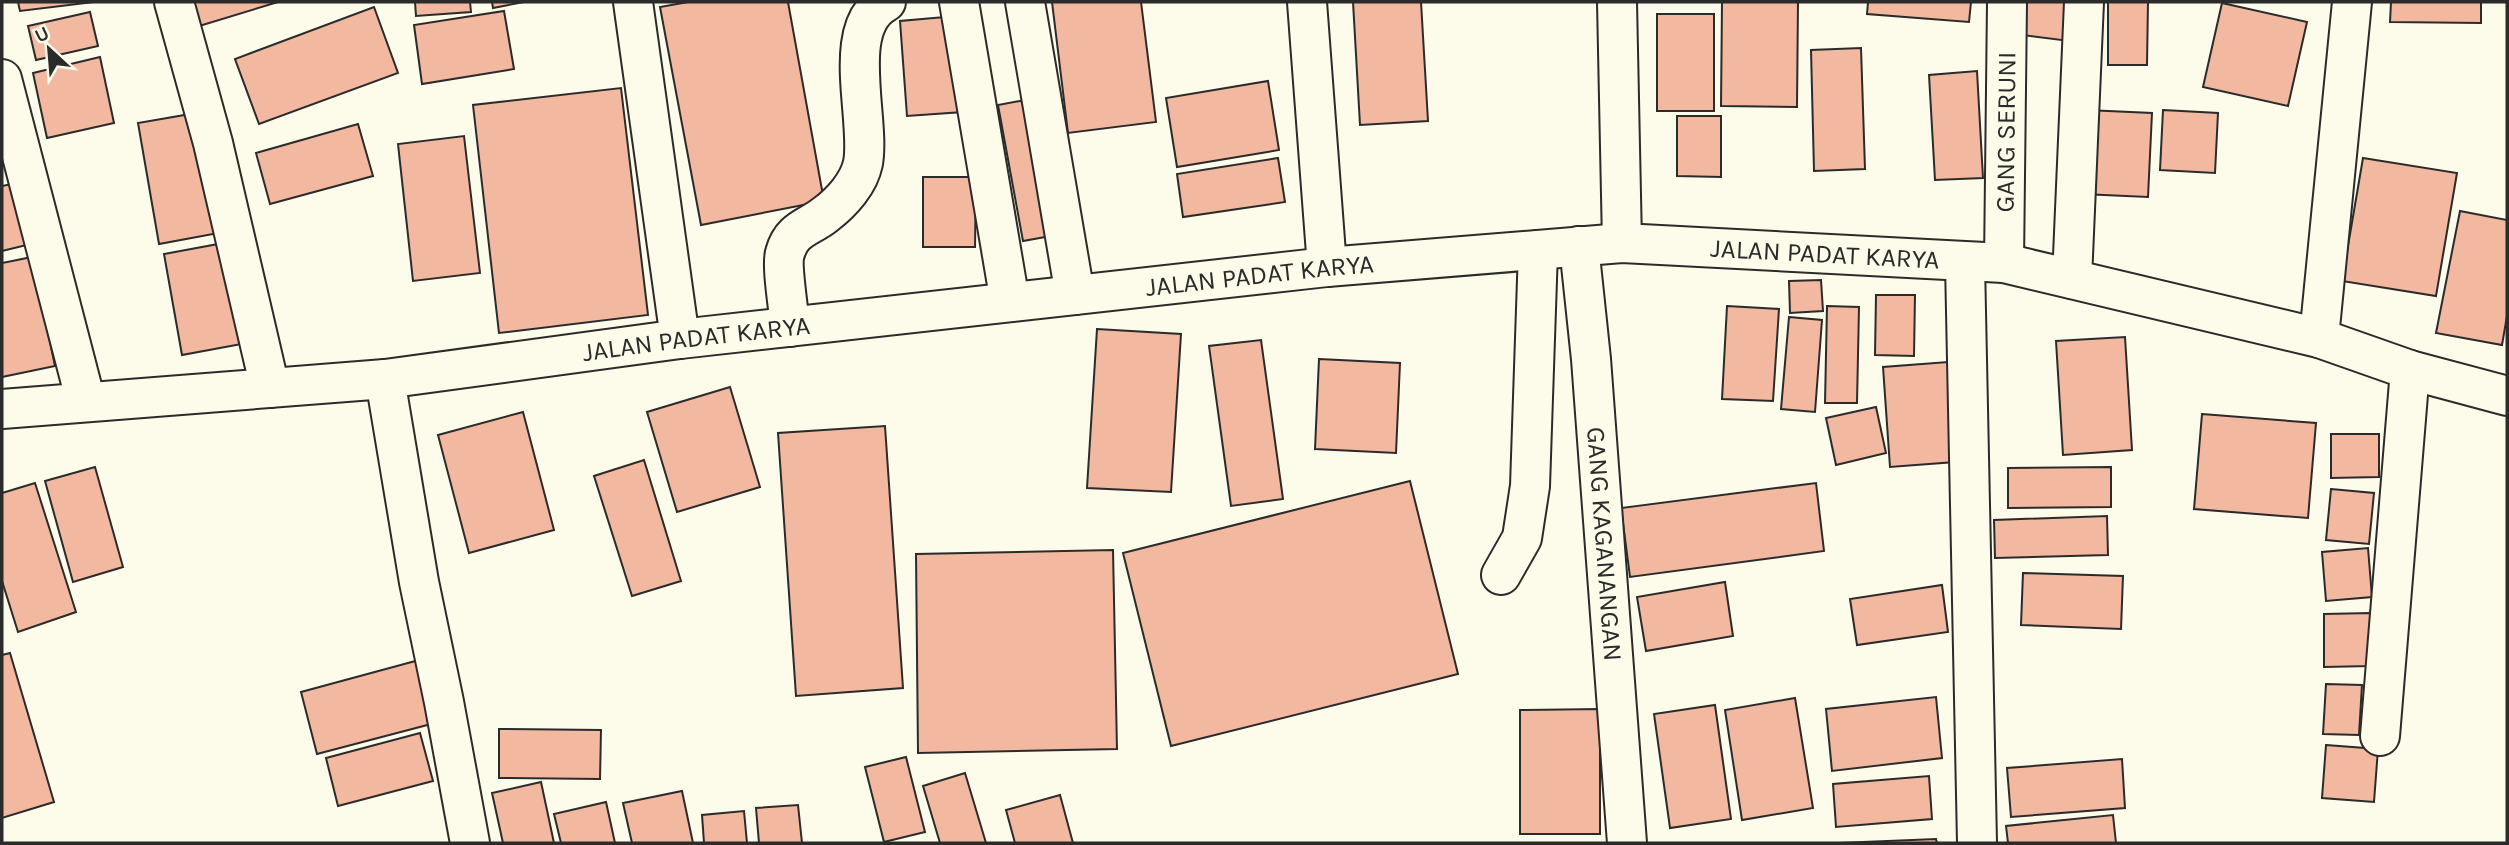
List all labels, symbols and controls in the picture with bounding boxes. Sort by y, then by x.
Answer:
north arrow [14,14,84,84]
text: U [31,22,53,47]
street label: GANG SERUNI [1989,51,2022,213]
street label: JALAN PADAT KARYA [1710,232,1940,275]
street label: JALAN PADAT KARYA [1144,248,1375,303]
street label: JALAN PADAT KARYA [580,309,812,368]
street label: GANG KAGANANGAN [1581,426,1629,662]

